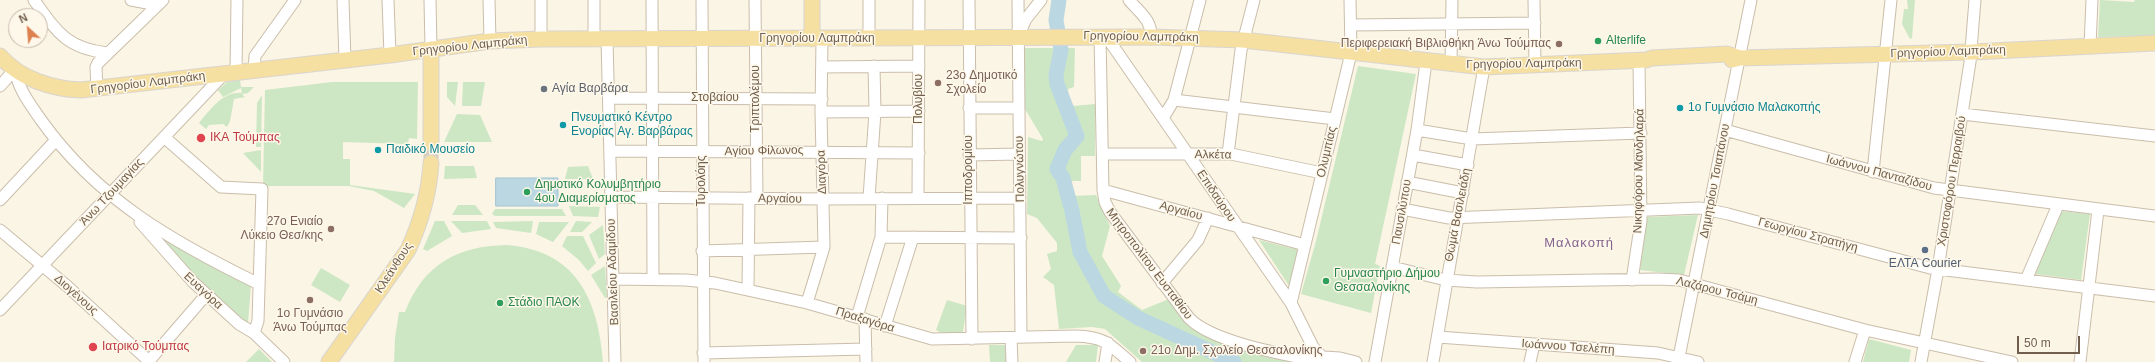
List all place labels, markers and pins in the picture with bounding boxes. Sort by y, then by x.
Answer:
place label: Alterlife [1606,34,1646,48]
marker: Alterlife [1593,36,1603,46]
place label: Περιφερειακή Βιβλιοθήκη Άνω Τούμπας [1341,37,1551,51]
marker: Περιφερειακή Βιβλιοθήκη Άνω Τούμπας [1554,39,1564,49]
place label: 23ο Δημοτικό Σχολείο [946,69,1017,97]
marker: 23ο Δημοτικό Σχολείο [933,78,943,88]
place label: Αγία Βαρβάρα [552,82,628,96]
marker: Αγία Βαρβάρα [539,84,549,94]
place label: 1ο Γυμνάσιο Μαλακοπής [1688,101,1821,115]
marker: 1ο Γυμνάσιο Μαλακοπής [1675,103,1685,113]
place label: Πνευματικό Κέντρο Ενορίας Αγ. Βαρβάρας [571,111,693,139]
marker: Πνευματικό Κέντρο Ενορίας Αγ. Βαρβάρας [558,120,568,130]
place label: ΙΚΑ Τούμπας [210,131,280,145]
marker: ΙΚΑ Τούμπας [195,132,207,144]
place label: Παιδικό Μουσείο [386,143,475,157]
marker: Παιδικό Μουσείο [373,145,383,155]
place label: Δημοτικό Κολυμβητήριο 4ου Διαμερίσματος [535,178,661,206]
marker: Δημοτικό Κολυμβητήριο 4ου Διαμερίσματος [522,187,532,197]
place label: 27o Ενιαίο Λύκειο Θεσ/κης [241,215,323,243]
marker: 27o Ενιαίο Λύκειο Θεσ/κης [326,224,336,234]
marker: ΕΛΤΑ Courier [1920,245,1930,255]
place label: ΕΛΤΑ Courier [1889,257,1961,271]
place label: Γυμναστήριο Δήμου Θεσσαλονίκης [1334,267,1440,295]
marker: Γυμναστήριο Δήμου Θεσσαλονίκης [1321,276,1331,286]
marker: 1ο Γυμνάσιο Άνω Τούμπας [305,295,315,305]
place label: Στάδιο ΠΑΟΚ [508,296,579,310]
marker: Στάδιο ΠΑΟΚ [495,298,505,308]
place label: 1ο Γυμνάσιο Άνω Τούμπας [273,307,347,335]
place label: Ιατρικό Τούμπας [102,340,189,354]
marker: Ιατρικό Τούμπας [87,341,99,353]
place label: 21ο Δημ. Σχολείο Θεσσαλονίκης [1151,344,1323,358]
marker: 21ο Δημ. Σχολείο Θεσσαλονίκης [1138,346,1148,356]

